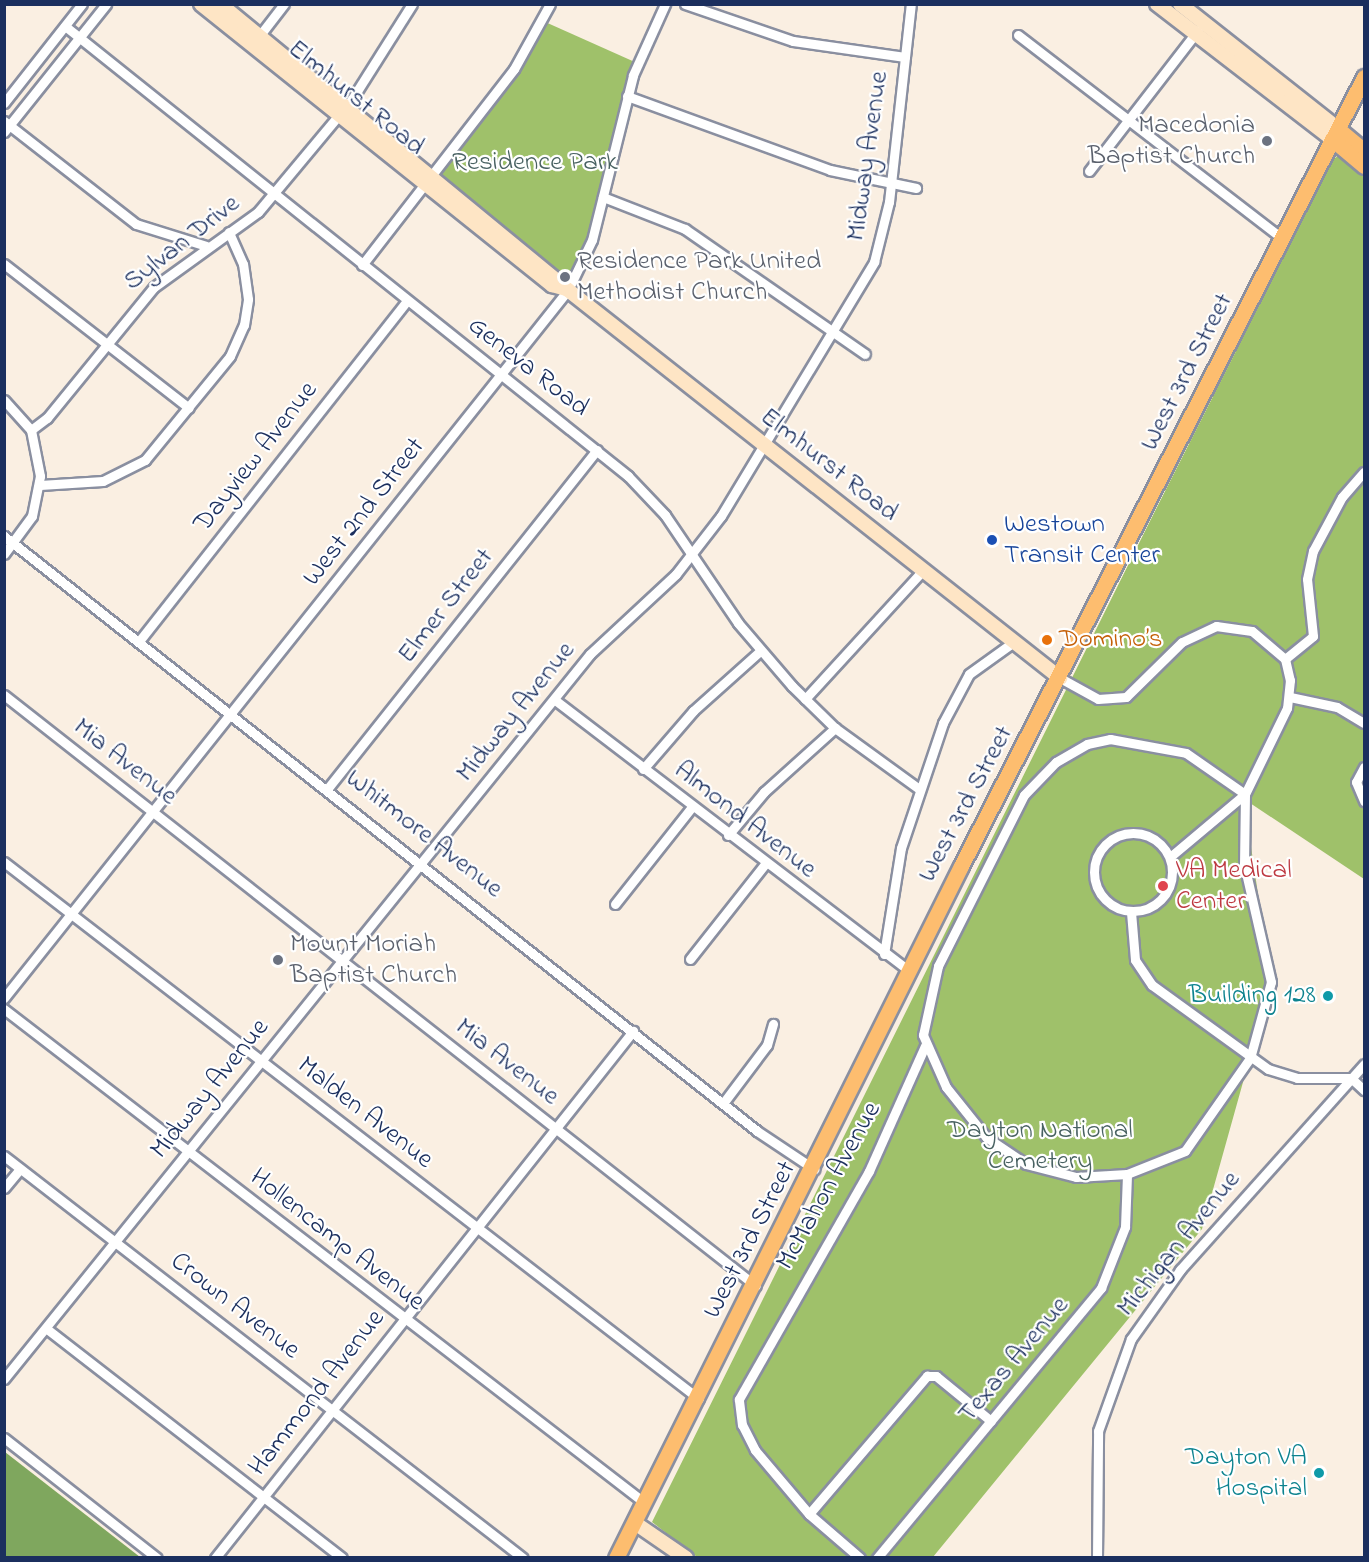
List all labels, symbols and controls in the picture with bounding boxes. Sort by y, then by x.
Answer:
street label: Elmhurst Road [281,33,431,163]
street label: Midway Avenue [840,69,896,243]
place label: Macedonia Baptist Church [1088,109,1255,172]
marker: Macedonia Baptist Church [1260,134,1274,148]
park label: Residence Park [452,147,618,179]
street label: Sylvan Drive [118,188,246,298]
place label: Residence Park United Methodist Church [577,245,821,308]
marker: Residence Park United Methodist Church [558,270,572,284]
street label: West 3rd Street [1134,288,1240,456]
street label: Geneva Road [461,310,595,424]
street label: Dayview Avenue [187,375,325,539]
street label: Elmhurst Road [753,401,905,529]
street label: West 2nd Street [296,431,432,593]
place label: Westown Transit Center [1004,508,1160,571]
marker: Westown Transit Center [985,533,999,547]
street label: Elmer Street [391,542,501,670]
place label: Domino’s [1059,624,1163,656]
marker: Domino’s [1040,633,1054,647]
street label: Midway Avenue [450,635,582,789]
street label: Mia Avenue [66,711,184,813]
street label: West 3rd Street [911,720,1021,888]
street label: Almond Avenue [667,754,823,886]
street label: Whitmore Avenue [339,763,509,905]
place label: VA Medical Center [1176,854,1292,917]
marker: VA Medical Center [1154,877,1172,895]
place label: Mount Moriah Baptist Church [290,928,457,991]
marker: Mount Moriah Baptist Church [271,953,285,967]
place label: Building 128 [1189,980,1316,1012]
marker: Building 128 [1321,989,1335,1003]
street label: Mia Avenue [448,1011,566,1113]
street label: Midway Avenue [144,1012,276,1166]
street label: Malden Avenue [291,1050,439,1176]
street label: McMahon Avenue [770,1096,888,1276]
park label: Dayton National Cemetery [947,1114,1133,1177]
street label: West 3rd Street [697,1156,803,1324]
street label: Hollencamp Avenue [243,1162,431,1318]
street label: Michigan Avenue [1110,1164,1248,1324]
street label: Crown Avenue [164,1245,306,1367]
street label: Texas Avenue [952,1290,1076,1430]
street label: Hammond Avenue [242,1303,392,1483]
place label: Dayton VA Hospital [1185,1441,1307,1504]
marker: Dayton VA Hospital [1312,1466,1326,1480]

